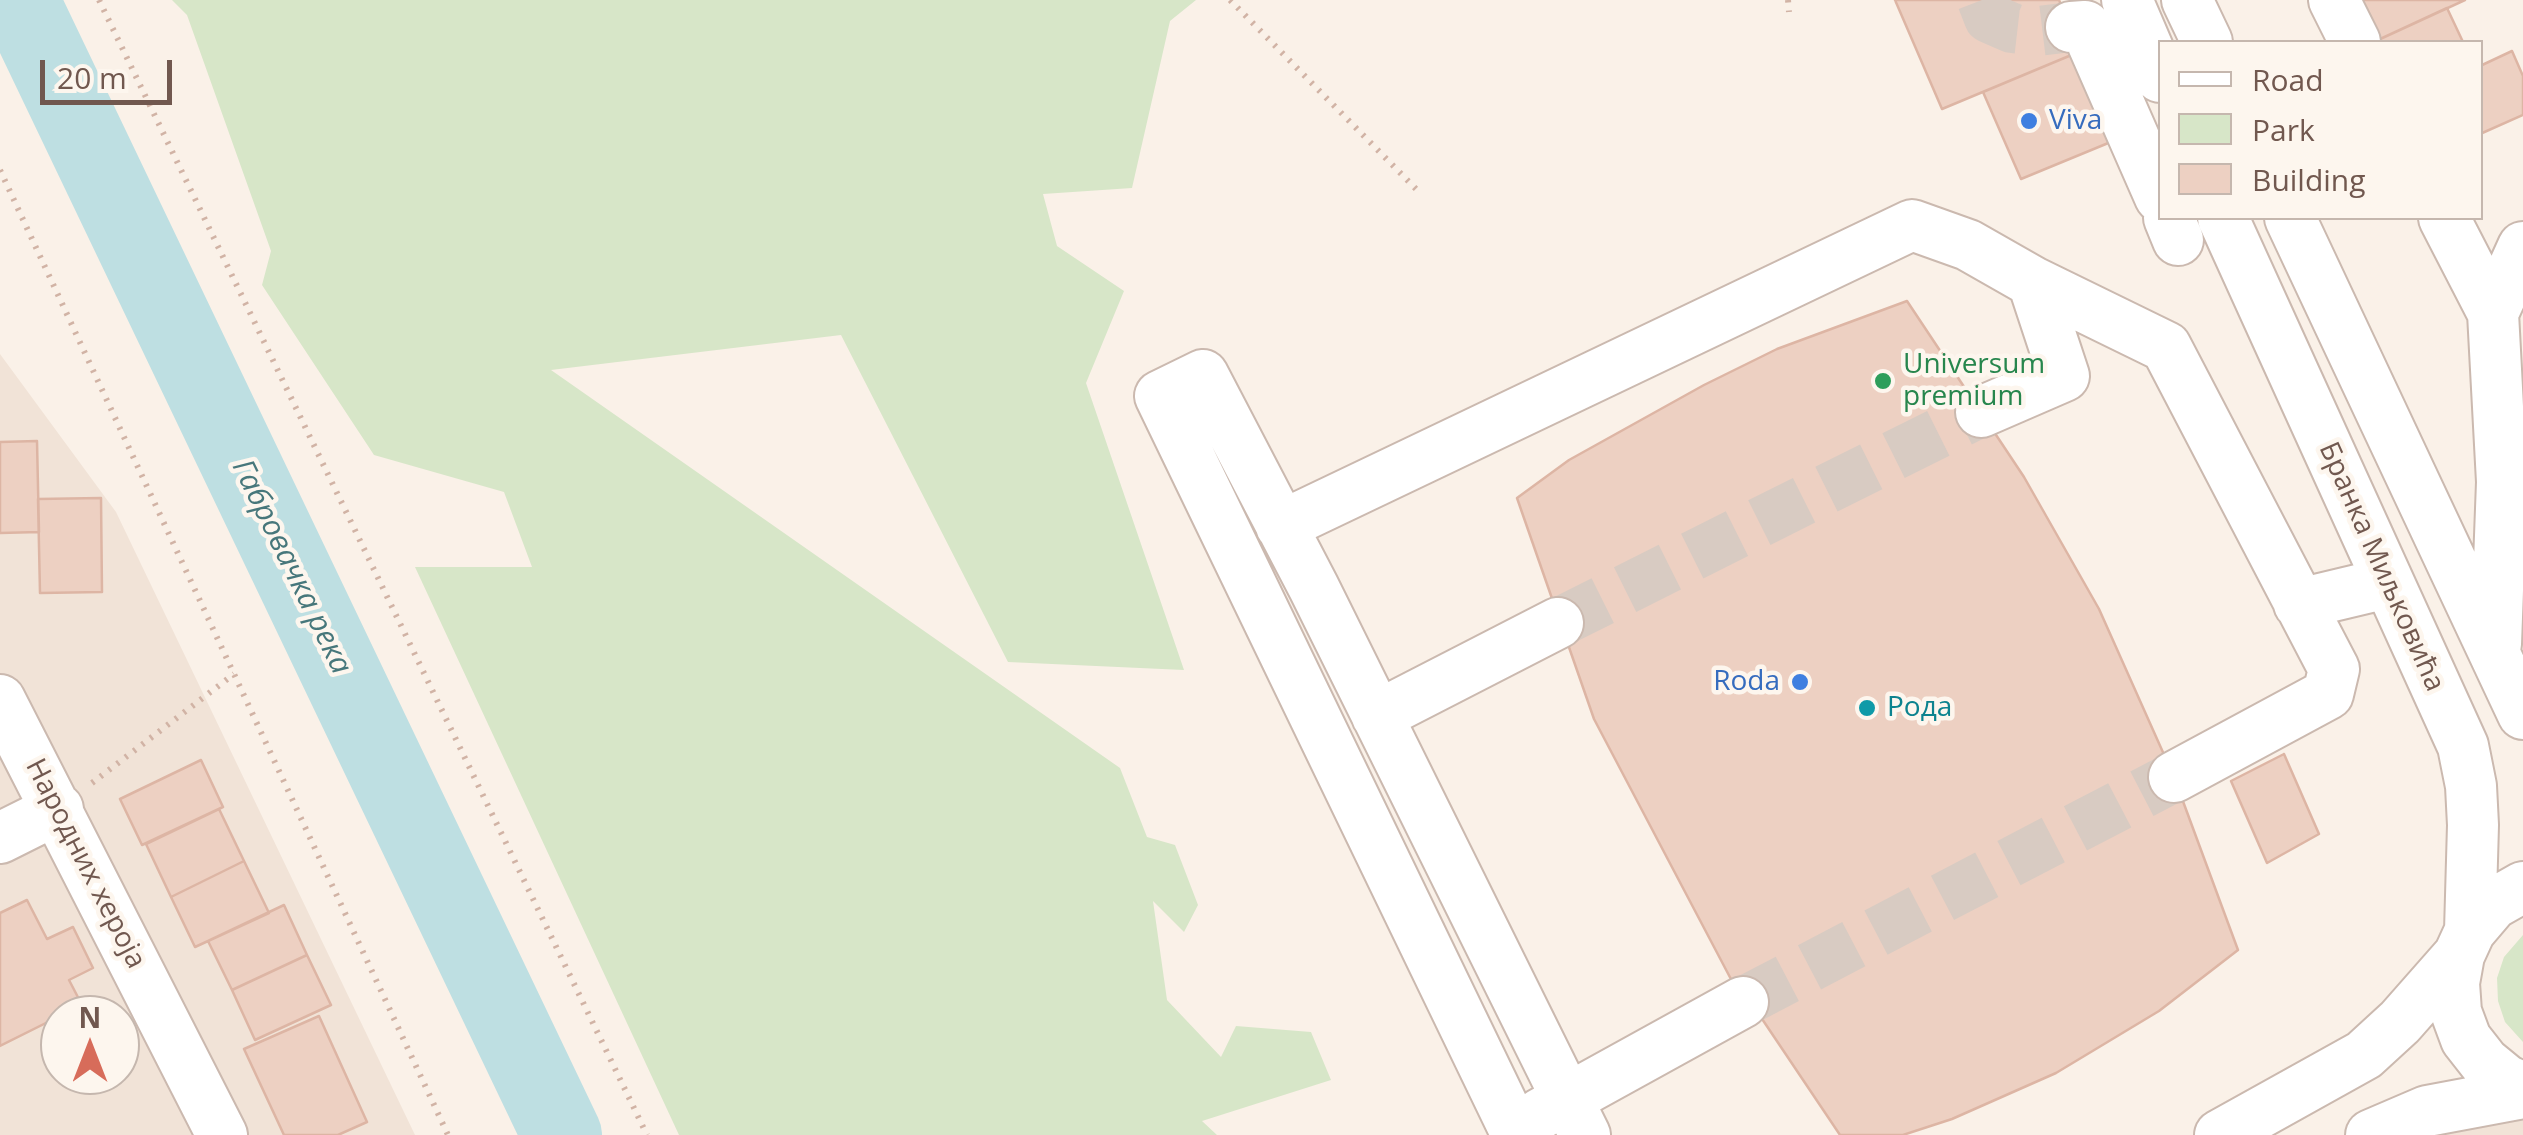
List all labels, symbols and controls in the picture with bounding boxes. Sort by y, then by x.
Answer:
scale bar [45,40,178,102]
legend [2158,40,2483,220]
text: 20 m [57,57,127,98]
text: Road [2252,59,2324,100]
place label: Viva [2049,104,2102,138]
text: Park [2252,109,2315,150]
marker: Viva [2018,110,2040,132]
text: Building [2252,159,2366,200]
place label: Universum premium [1903,348,2045,414]
marker: Universum premium [1872,370,1894,392]
street label: Бранка Миљковића [2311,437,2451,697]
water label: Габровачка река [223,454,359,680]
place label: Roda [1713,665,1780,699]
marker: Roda [1789,671,1811,693]
place label: Рода [1887,691,1952,725]
marker: Рода [1856,697,1878,719]
street label: Народних хероја [18,754,152,974]
north arrow [40,995,140,1095]
text: N [79,998,101,1036]

